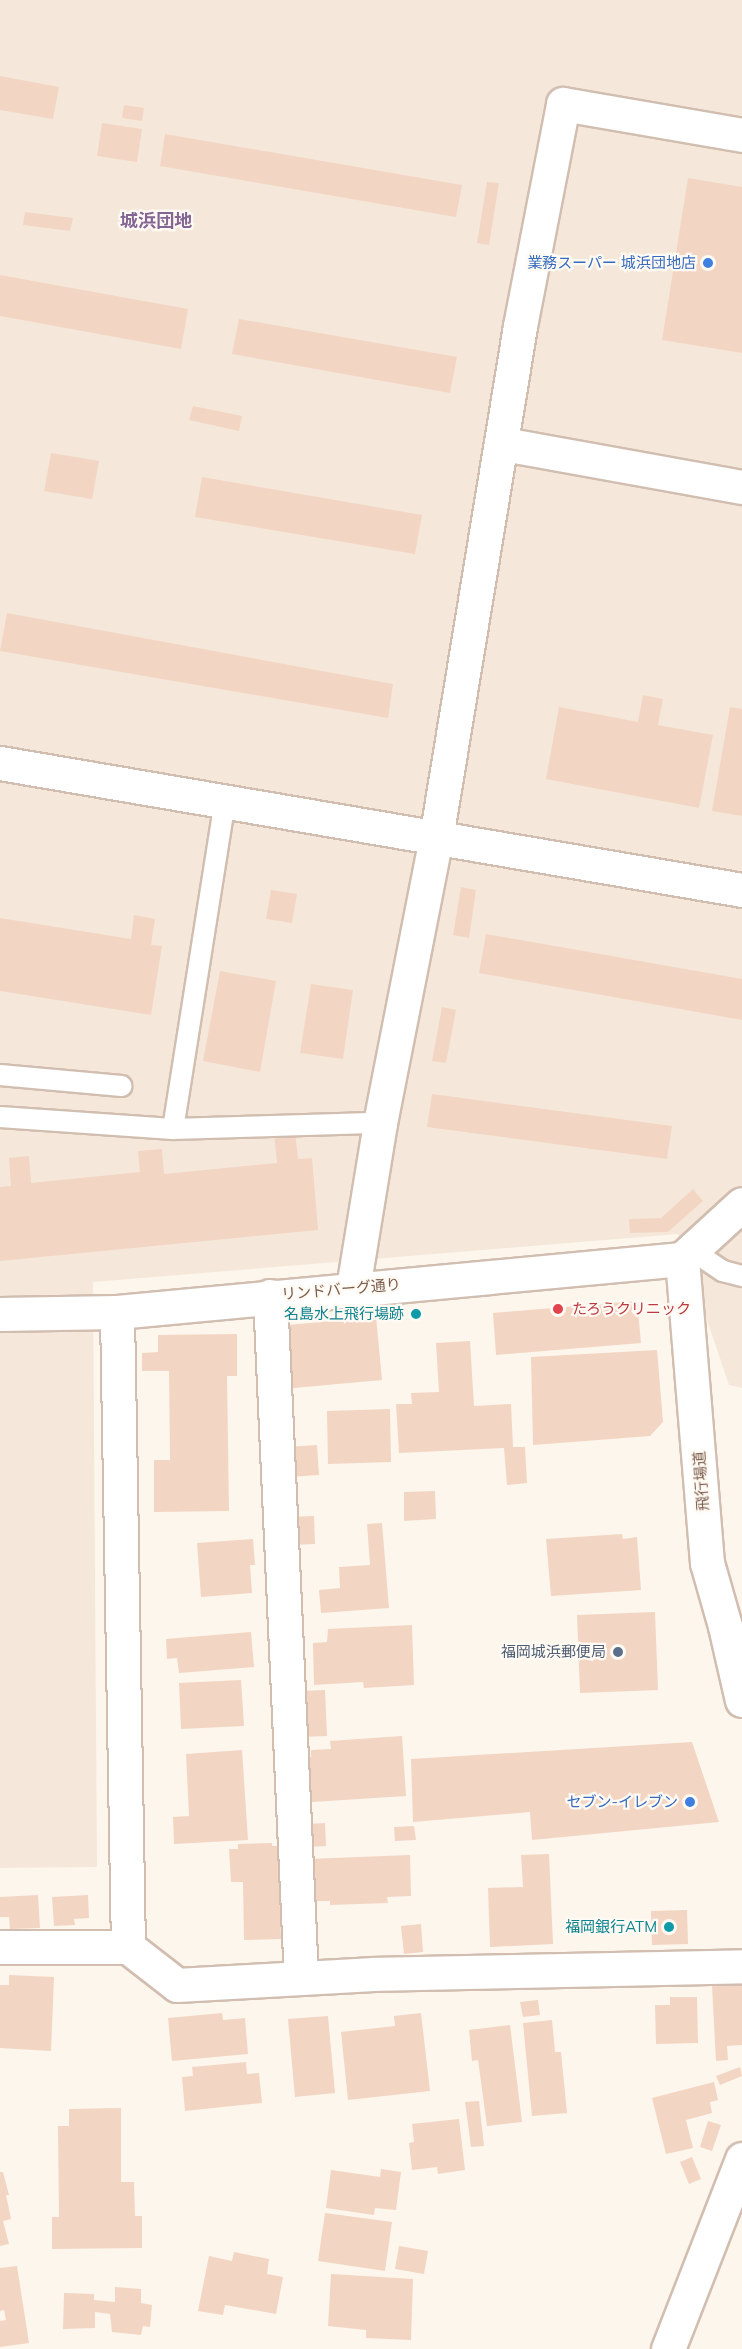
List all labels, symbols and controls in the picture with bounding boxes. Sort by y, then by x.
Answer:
district label: 城浜団地 [120,210,192,232]
place label: 業務スーパー 城浜団地店 [527,254,696,272]
marker: 業務スーパー 城浜団地店 [701,256,715,270]
street label: リンドバーグ通り [280,1275,402,1303]
marker: たろうクリニック [549,1300,567,1318]
place label: たろうクリニック [572,1300,692,1318]
place label: 名島水上飛行場跡 [284,1305,404,1323]
marker: 名島水上飛行場跡 [409,1307,423,1321]
street label: 飛行場道 [690,1450,712,1512]
place label: 福岡城浜郵便局 [501,1643,606,1661]
marker: 福岡城浜郵便局 [611,1645,625,1659]
place label: セブン-イレブン [567,1793,678,1811]
marker: セブン-イレブン [683,1795,697,1809]
place label: 福岡銀行ATM [565,1918,657,1936]
marker: 福岡銀行ATM [662,1920,676,1934]

